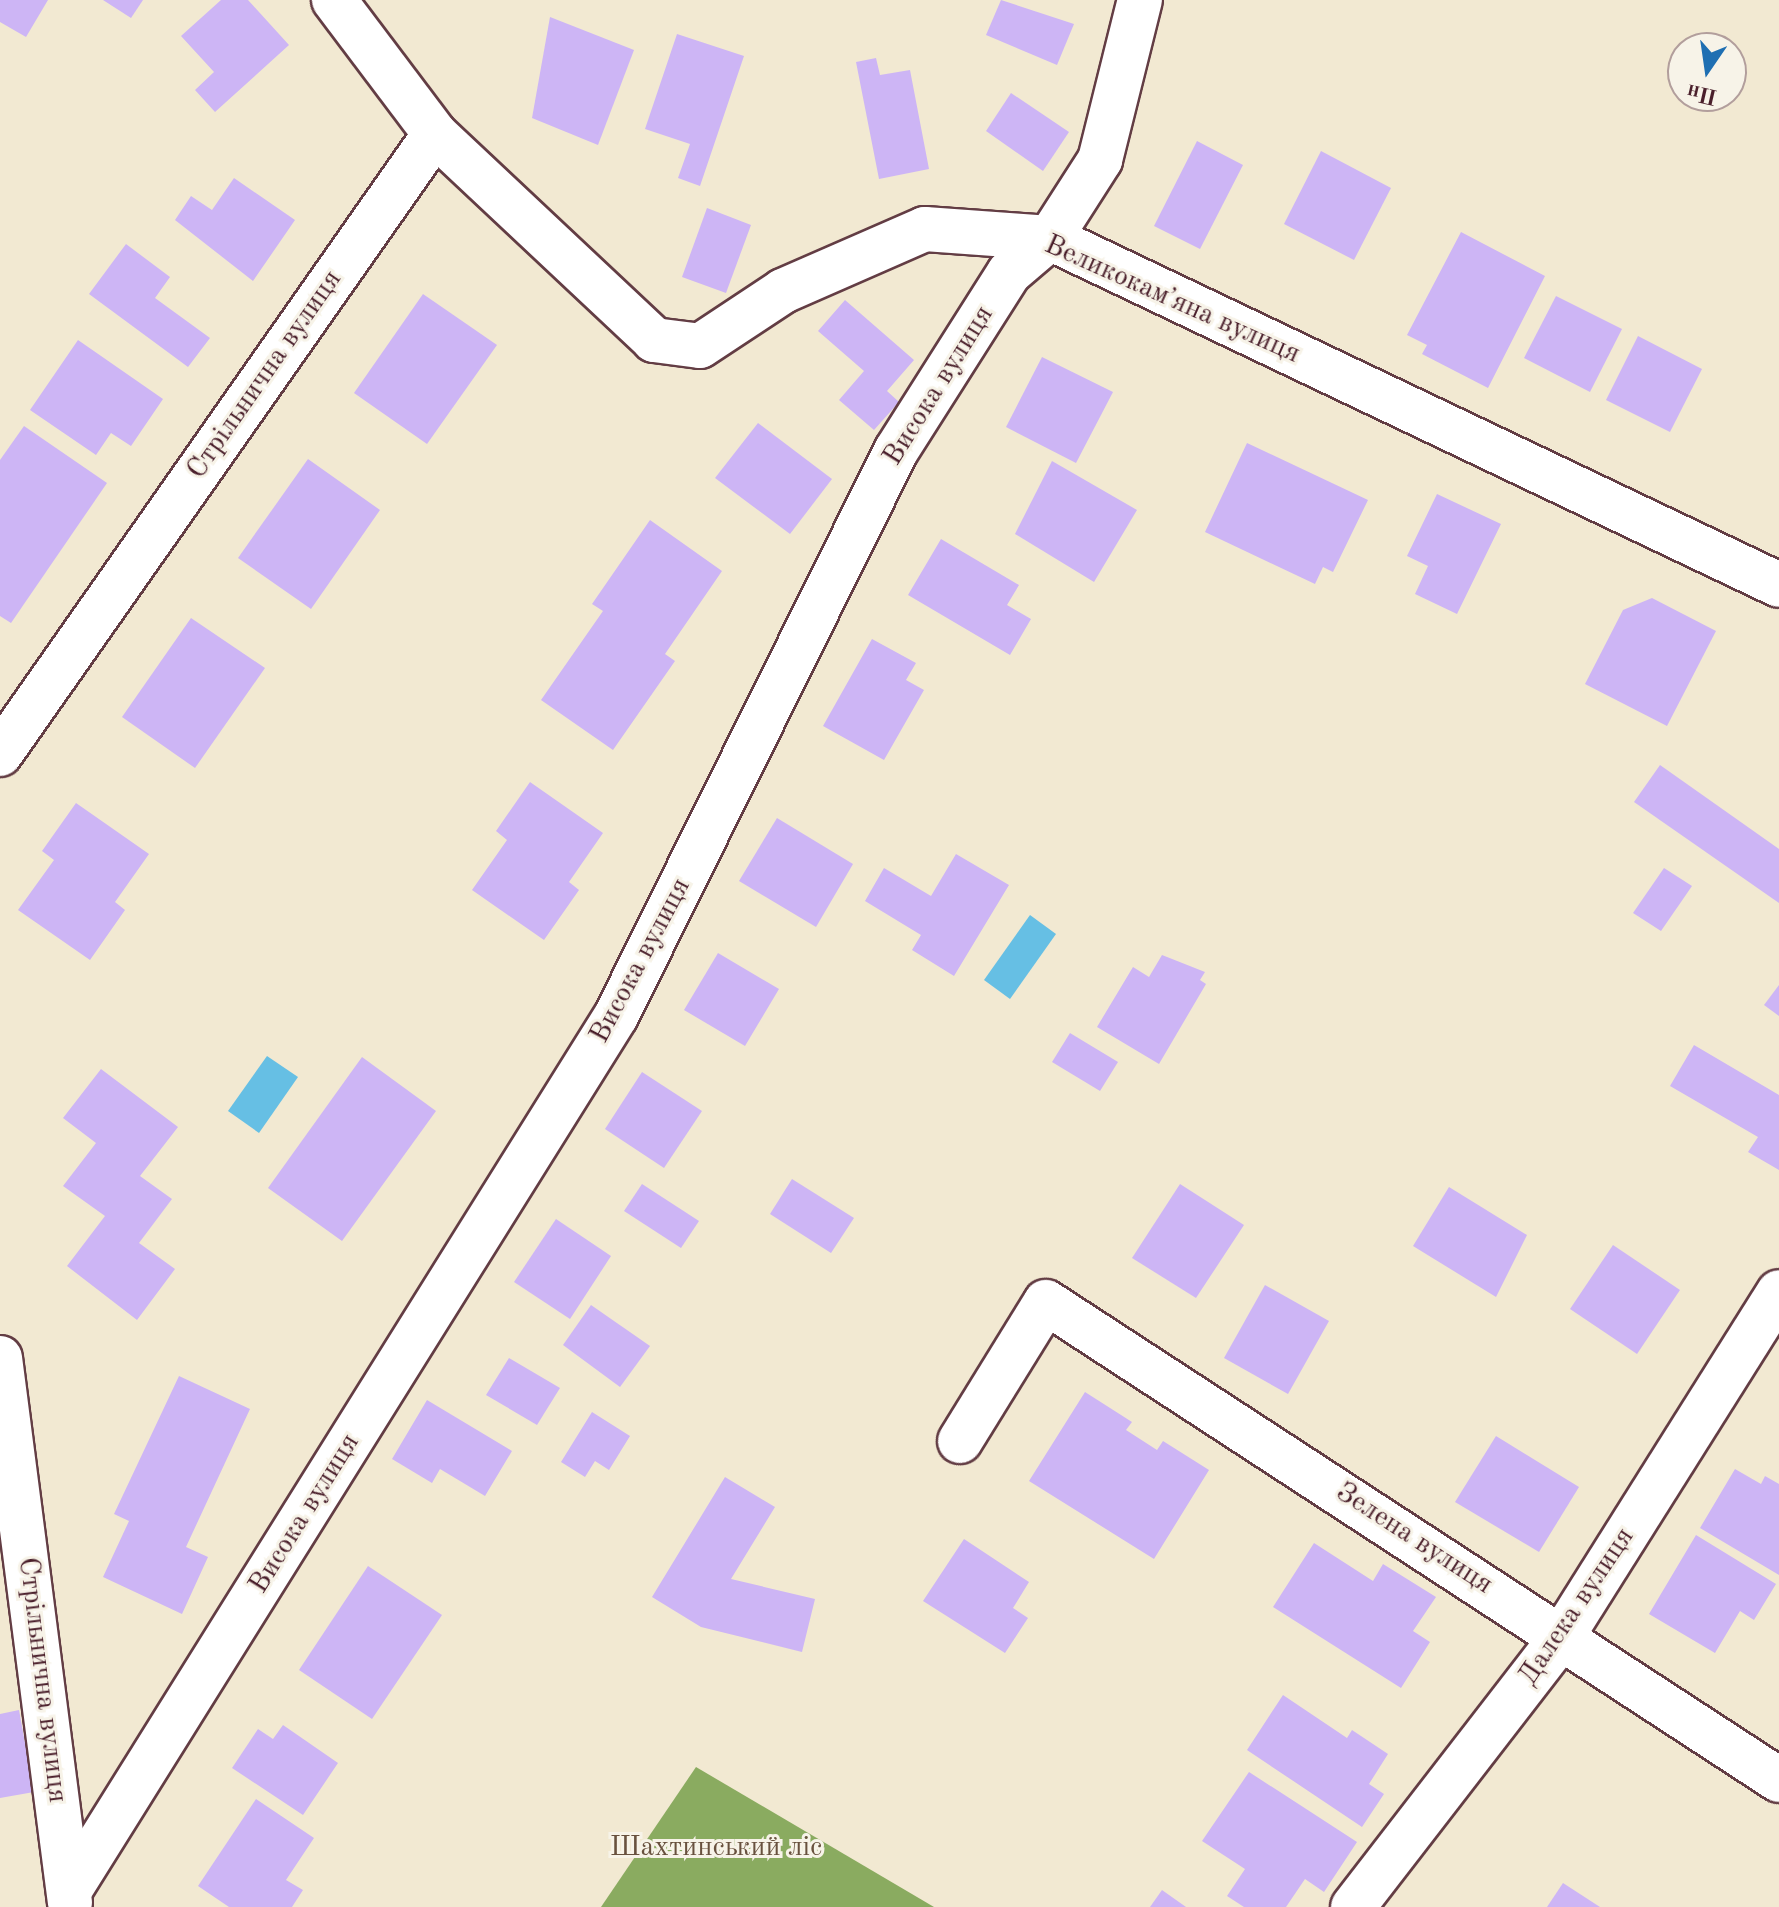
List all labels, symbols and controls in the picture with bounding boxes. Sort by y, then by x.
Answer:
north arrow [1667,32,1747,112]
text: Пн [1685,79,1719,108]
street label: Великокамʼяна вулиця [1039,228,1305,372]
street label: Стрільнична вулиця [180,264,350,486]
street label: Висока вулиця [877,300,1001,472]
street label: Висока вулиця [583,873,699,1049]
street label: Висока вулиця [243,1428,367,1600]
street label: Зелена вулиця [1329,1476,1499,1602]
street label: Далека вулиця [1512,1522,1642,1692]
street label: Стрільнична вулиця [10,1555,74,1805]
park label: Шахтинський ліс [610,1831,822,1865]

